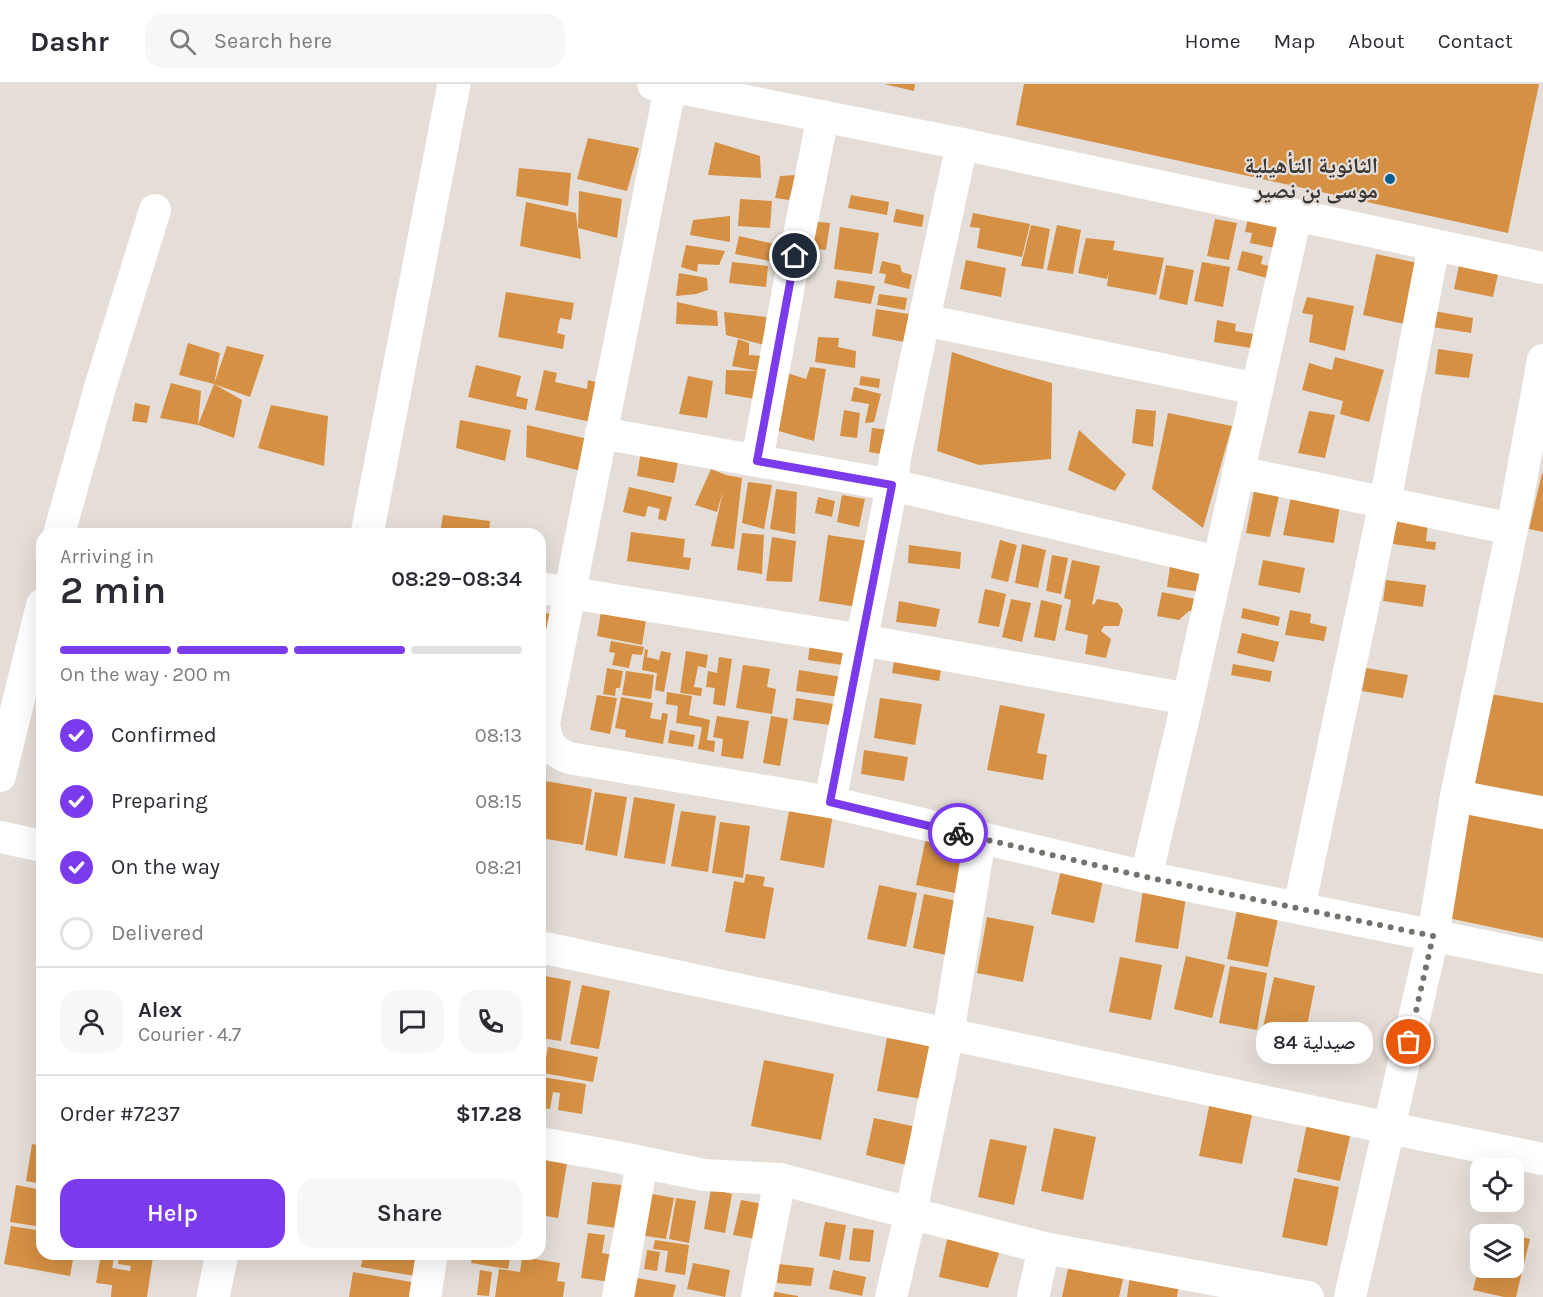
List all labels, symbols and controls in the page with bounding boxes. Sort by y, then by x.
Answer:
search box [145,14,565,68]
text: Dashr [30,25,109,58]
icon: search [166,25,199,58]
text: Search here [214,28,332,54]
text: Home [1185,29,1241,53]
text: Map [1274,29,1315,53]
text: About [1348,29,1405,53]
text: Contact [1438,29,1513,53]
place label: الثانوية التأهيلية موسى بن نصير [1244,151,1378,204]
marker: الثانوية التأهيلية موسى بن نصير [1383,172,1397,186]
pin [769,230,820,281]
icon: home [778,239,811,272]
text: Arriving in [60,545,154,568]
text: 08:29–08:34 [391,566,522,592]
text: 2 min [60,567,166,613]
text: On the way · 200 m [60,663,231,686]
icon: check [60,719,93,752]
text: Confirmed [111,722,217,748]
text: 08:13 [475,724,522,747]
icon: check [60,785,93,818]
text: Preparing [111,788,208,814]
text: 08:15 [475,790,522,813]
courier [928,803,988,863]
icon: bike [942,817,975,850]
icon: check [60,851,93,884]
text: On the way [111,854,220,880]
text: 08:21 [475,856,522,879]
text: Delivered [111,920,204,946]
button: person [60,990,123,1053]
button: chat [381,990,444,1053]
button: phone [459,990,522,1053]
text: Alex [138,997,182,1023]
pin [1383,1016,1434,1067]
callout: 84 صيدلية [1256,1021,1373,1063]
text: Courier · 4.7 [138,1023,241,1046]
icon: bag [1392,1025,1425,1058]
text: 84 صيدلية [1273,1031,1356,1054]
text: Order #7237 [60,1101,180,1127]
text: $17.28 [456,1101,522,1127]
map controls [1470,1158,1524,1278]
button: locate [1470,1158,1524,1212]
button: Help [60,1179,285,1248]
button: Share [297,1179,522,1248]
button: layers [1470,1224,1524,1278]

